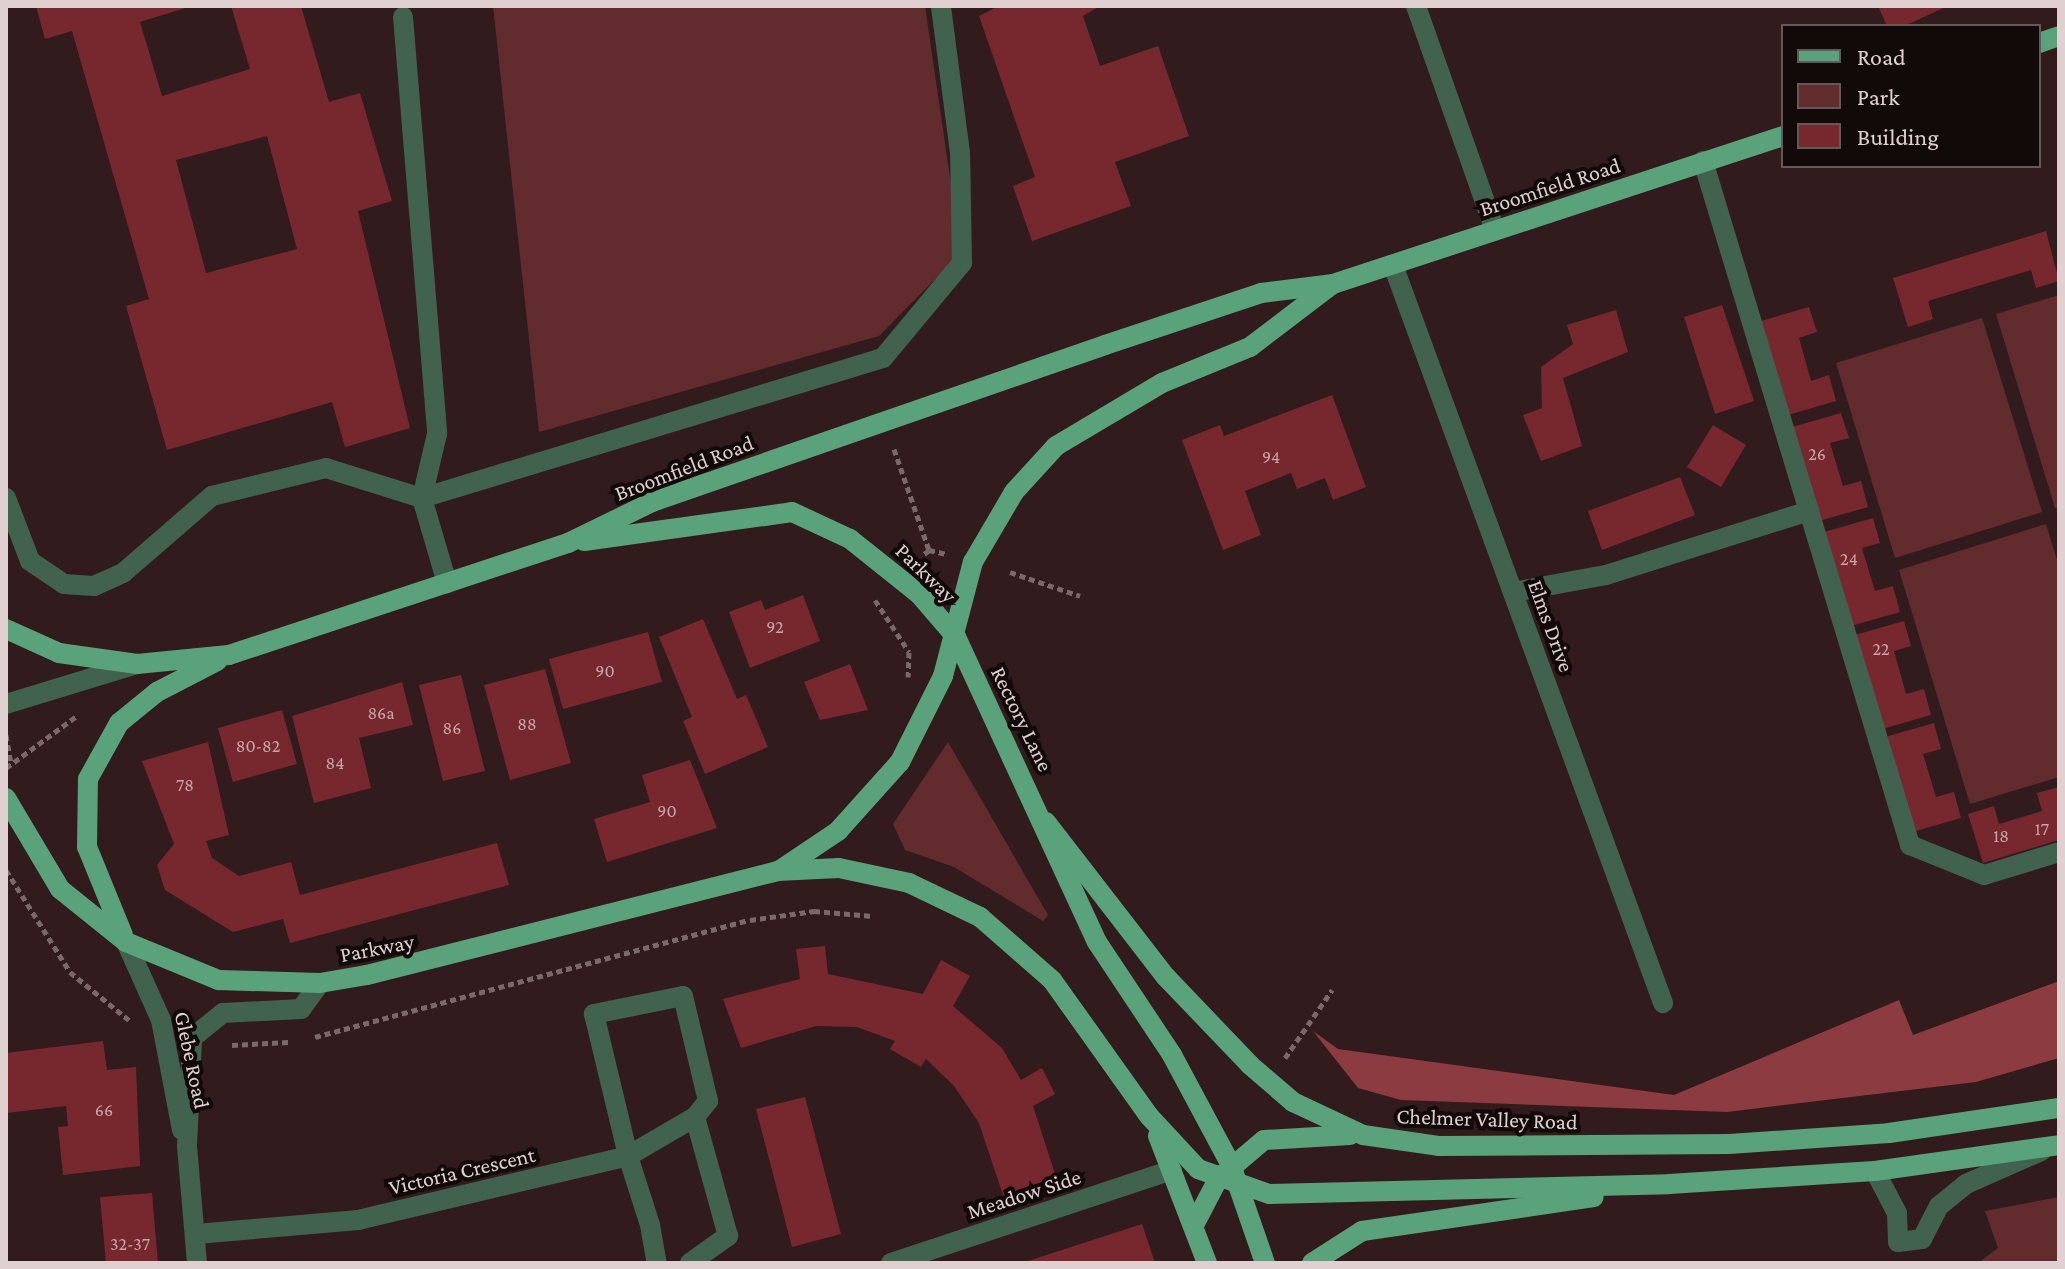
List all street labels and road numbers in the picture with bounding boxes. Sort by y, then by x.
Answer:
street label: Broomfield Road [1476,152,1624,222]
street label: Broomfield Road [611,429,757,507]
street label: Parkway [890,537,962,609]
street label: Elms Drive [1522,576,1580,676]
street label: Rectory Lane [985,662,1059,776]
street label: Parkway [338,928,416,968]
street label: Glebe Road [169,1009,215,1111]
street label: Chelmer Valley Road [1396,1103,1578,1135]
street label: Victoria Crescent [386,1141,538,1201]
street label: Meadow Side [964,1163,1084,1225]

